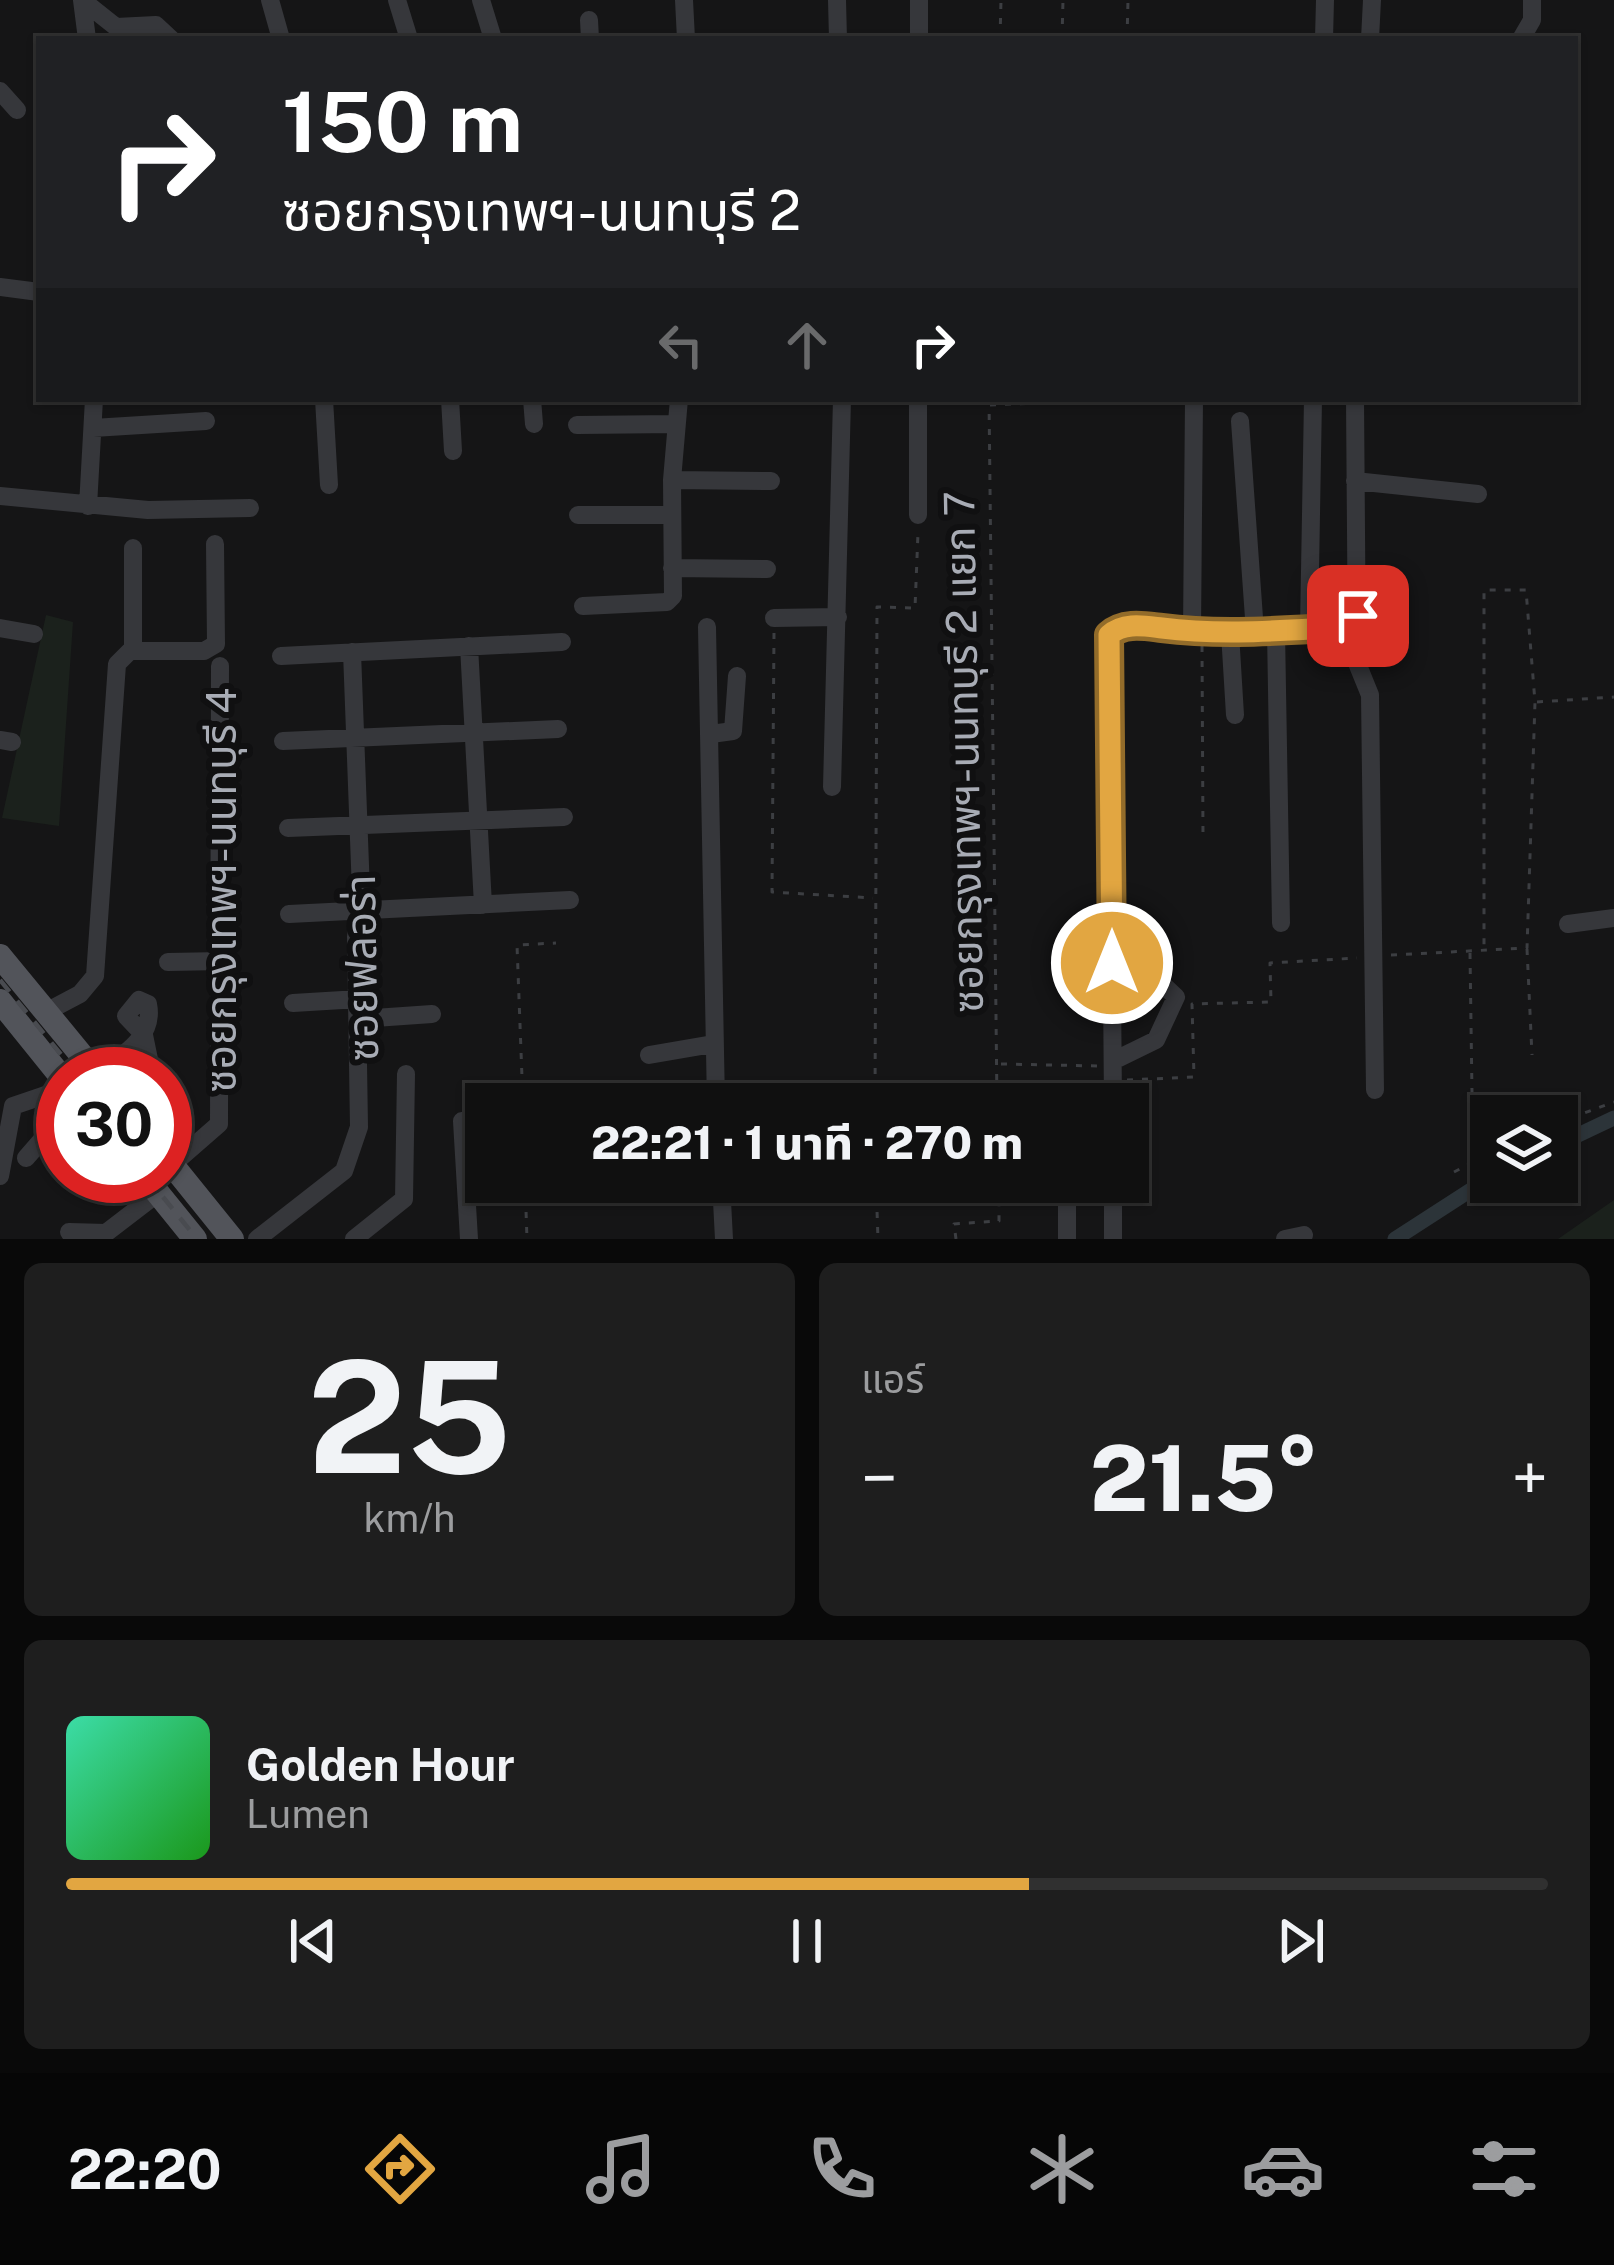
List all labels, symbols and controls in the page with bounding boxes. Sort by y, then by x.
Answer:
text: 150 m [282,72,523,171]
icon: right [84,84,240,240]
text: ซอยกรุงเทพฯ-นนทบุรี 2 [282,179,801,242]
icon: left [648,312,714,378]
icon: ahead [774,312,840,378]
icon: right [900,312,966,378]
street label: ซอยกรุงเทพฯ-นนทบุรี 2 แยก 7 [934,491,994,1013]
pin [1307,565,1409,667]
icon: arrive [1325,583,1391,649]
street label: ซอยกรุงเทพฯ-นนทบุรี 4 [196,687,247,1093]
street label: ซอยฟลอร่า [335,874,387,1062]
position arrow [1049,900,1175,1026]
speed limit sign: 30 [36,1047,192,1203]
map controls [1470,1095,1578,1203]
button: layers [1470,1095,1578,1203]
text: 22:21 · 1 นาที · 270 m [591,1116,1023,1169]
text: 25 [307,1325,512,1508]
text: แอร์ [861,1356,924,1402]
text: 21.5° [1090,1425,1319,1531]
text: − [861,1439,898,1517]
text: + [1511,1439,1548,1517]
text: km/h [364,1495,455,1541]
text: Golden Hour [246,1738,515,1791]
text: Lumen [246,1791,370,1837]
icon: previous [280,1908,346,1974]
icon: pause [774,1908,840,1974]
icon: next [1268,1908,1334,1974]
icon: directions [358,2127,442,2211]
icon: music [579,2127,663,2211]
icon: phone [800,2127,884,2211]
icon: climate [1020,2127,1104,2211]
icon: car [1241,2127,1325,2211]
icon: filters [1462,2127,1546,2211]
text: 22:20 [68,2138,222,2201]

